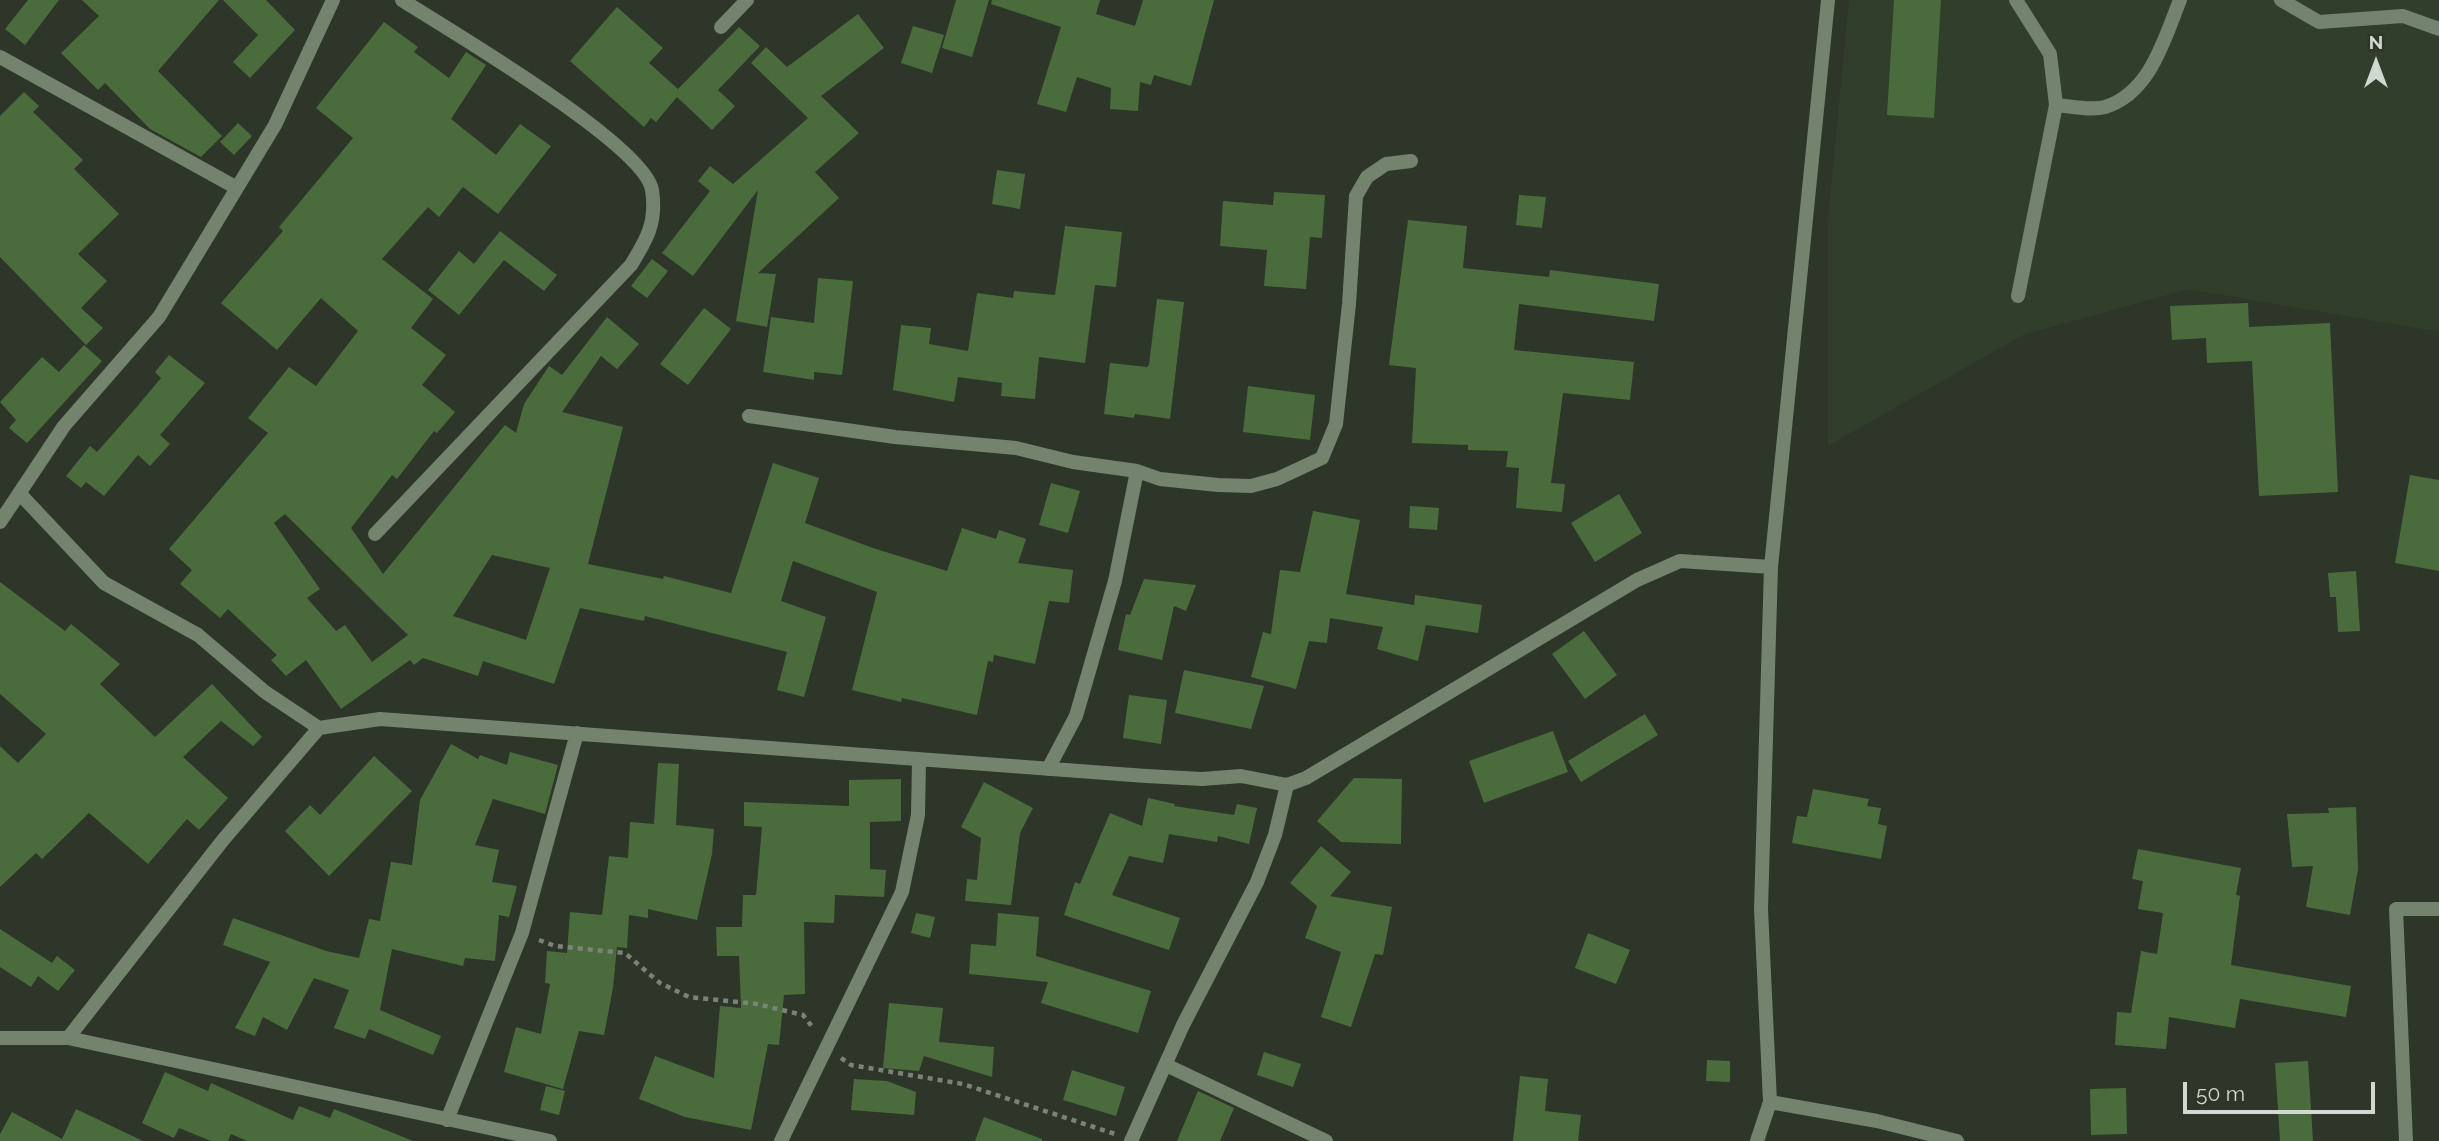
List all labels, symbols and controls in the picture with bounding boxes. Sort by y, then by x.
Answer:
north arrow [2341,28,2411,98]
text: N [2369,31,2383,53]
scale bar [2187,1068,2380,1112]
text: 50 m [2196,1081,2245,1106]

